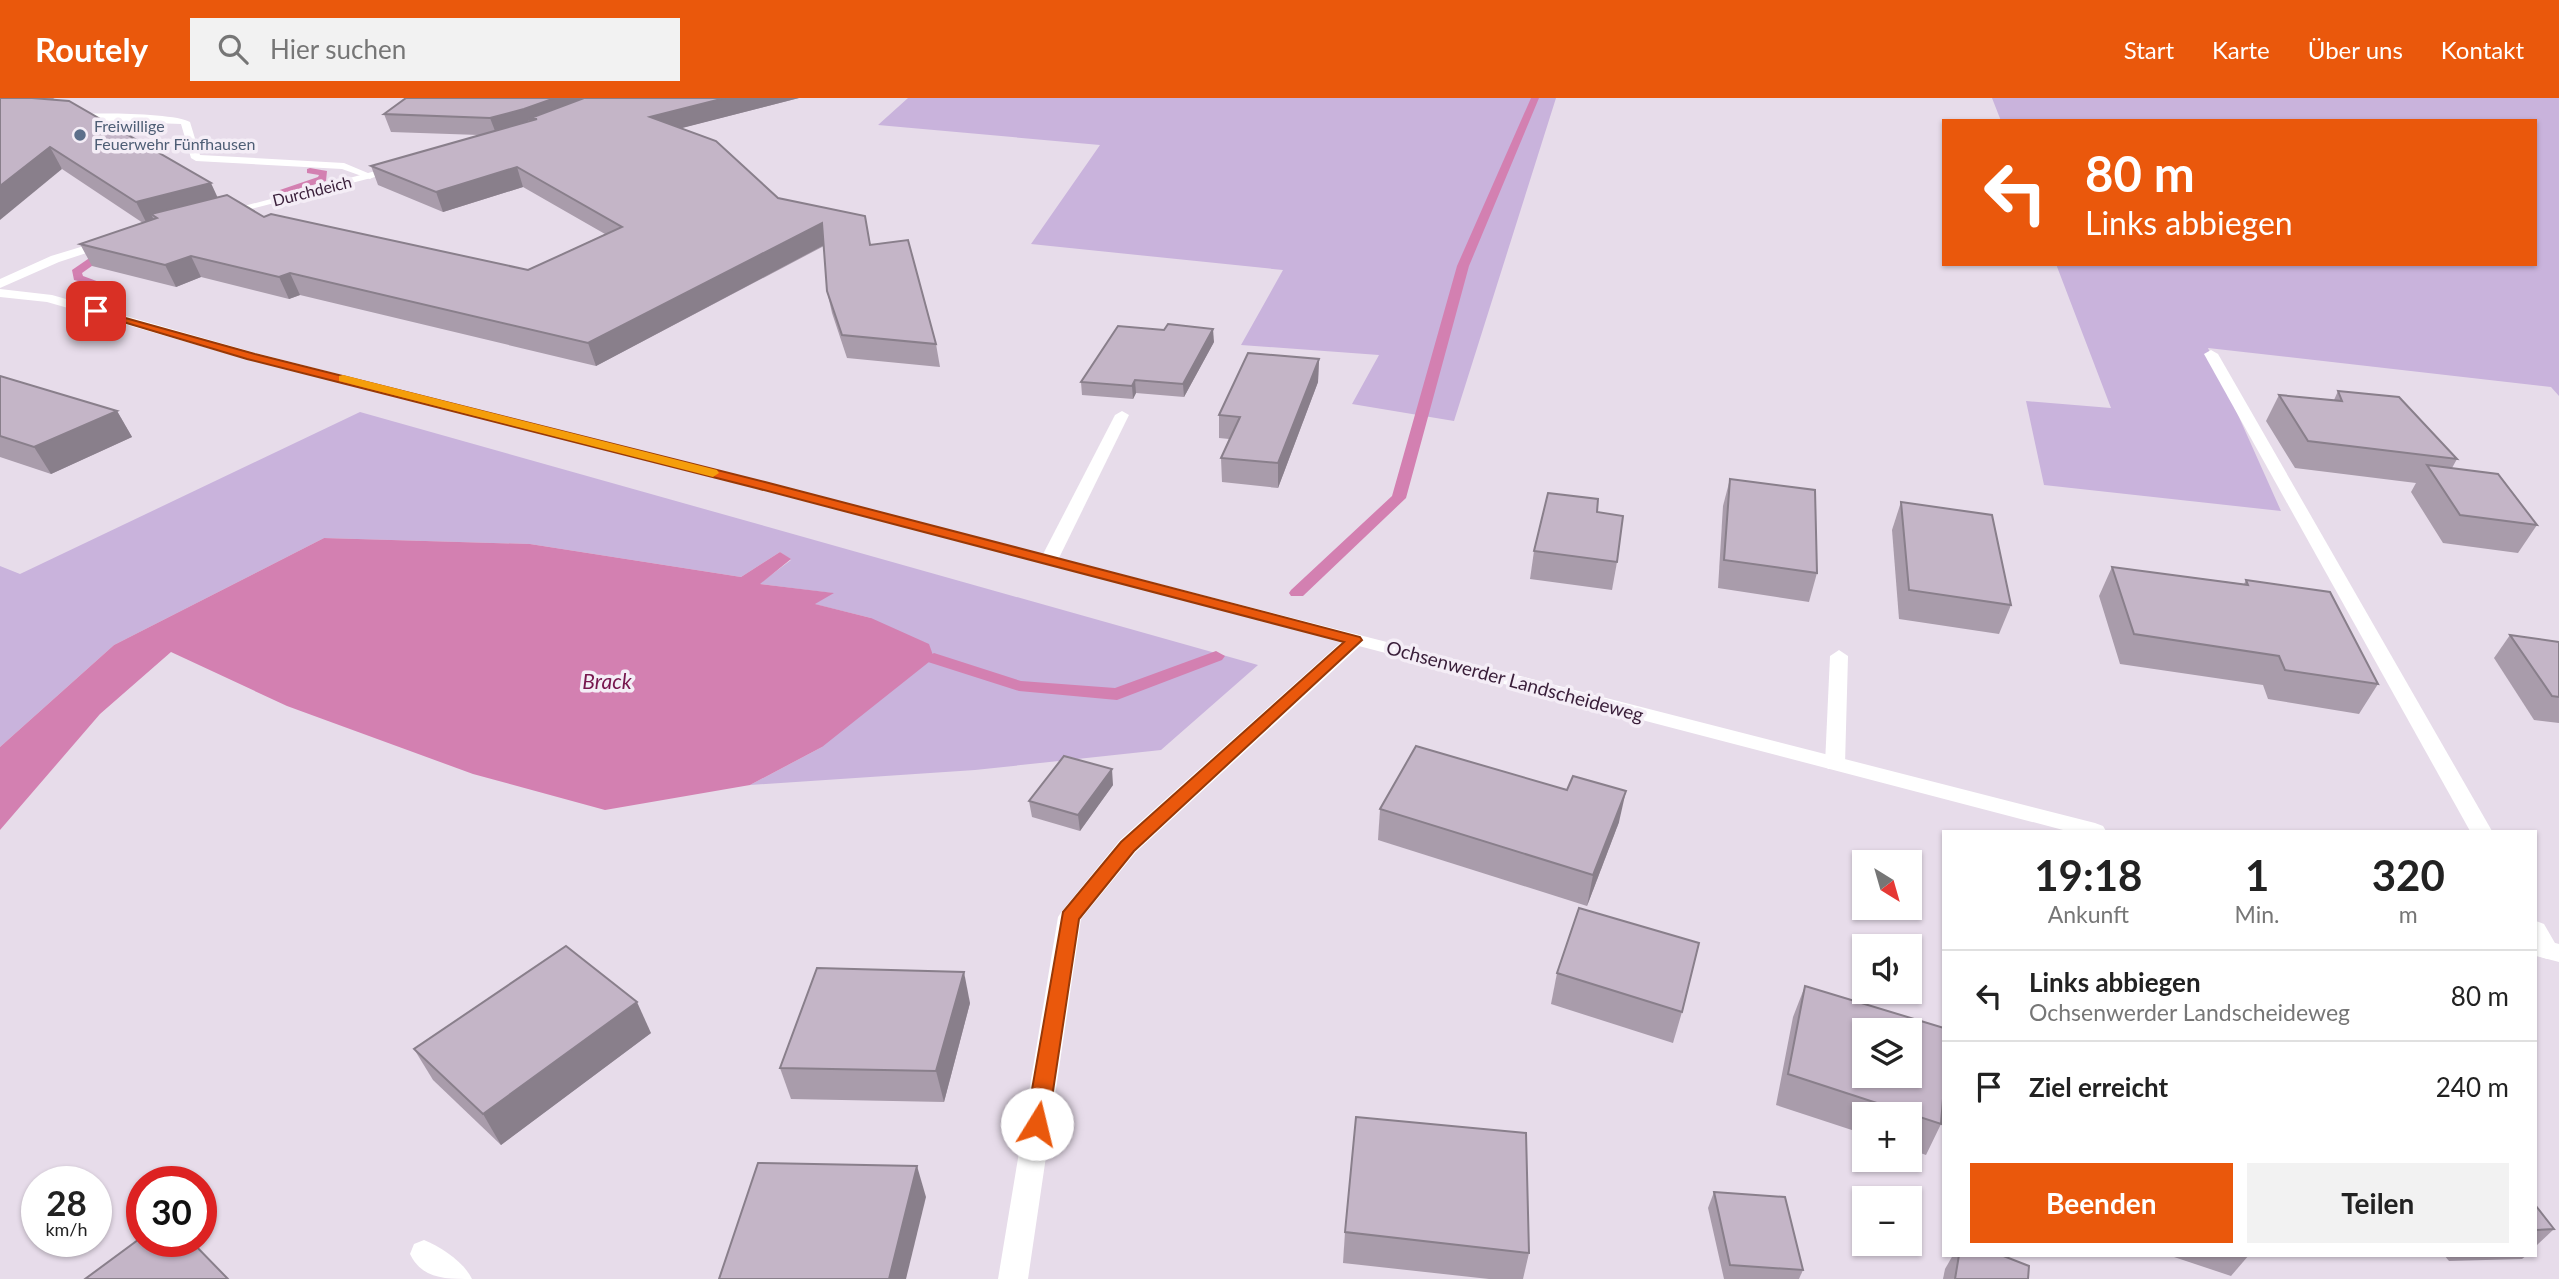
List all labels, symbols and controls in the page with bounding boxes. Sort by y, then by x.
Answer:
search box [190,18,680,81]
text: Routely [35,29,148,69]
icon: search [214,30,252,68]
text: Hier suchen [270,33,406,65]
text: Start [2124,35,2174,64]
text: Karte [2212,35,2270,64]
text: Über uns [2308,35,2403,64]
text: Kontakt [2441,35,2524,64]
place label: Freiwillige Feuerwehr Fünfhausen [94,116,255,153]
marker: Freiwillige Feuerwehr Fünfhausen [72,127,88,143]
text: 80 m [2085,144,2195,202]
icon: left [1970,147,2061,238]
street label: Durchdeich [270,172,353,210]
text: Links abbiegen [2085,203,2293,242]
pin [66,281,126,341]
icon: arrive [77,292,115,330]
street label: Ochsenwerder Landscheideweg [1384,635,1646,726]
water label: Brack [582,668,633,693]
north arrow [1852,850,1922,920]
map controls [1852,850,1922,1256]
text: 19:18 [2034,850,2142,900]
text: 1 [2245,850,2269,900]
text: 320 [2372,850,2445,900]
text: Ankunft [2048,900,2129,928]
text: Min. [2235,900,2280,928]
text: m [2399,900,2418,928]
button: sound [1852,934,1922,1004]
text: Links abbiegen [2029,966,2201,998]
icon: left [1970,977,2008,1015]
text: 80 m [2451,980,2509,1012]
text: Ochsenwerder Landscheideweg [2029,998,2350,1026]
button: layers [1852,1018,1922,1088]
icon: arrive [1970,1068,2008,1106]
text: Ziel erreicht [2029,1071,2168,1103]
text: 240 m [2436,1071,2509,1103]
position arrow [1000,1087,1074,1161]
button: + [1852,1102,1922,1172]
button: Beenden [1970,1163,2233,1243]
button: Teilen [2247,1163,2509,1243]
speed limit sign: 30 [126,1166,217,1257]
text: 28 [46,1181,87,1223]
button: − [1852,1186,1922,1256]
text: km/h [45,1218,88,1240]

